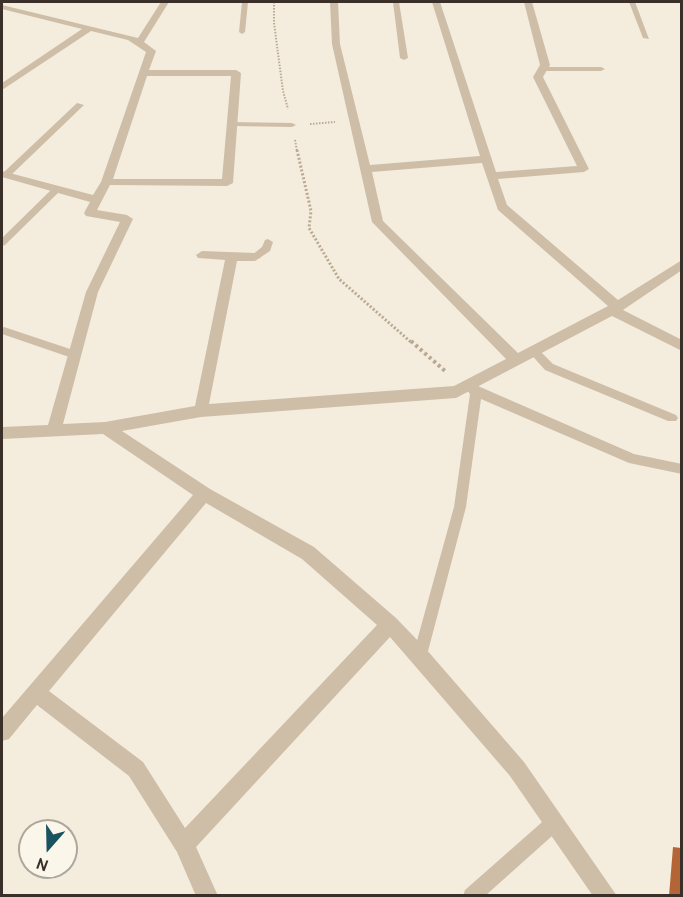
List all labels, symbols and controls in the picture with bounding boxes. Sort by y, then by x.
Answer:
north arrow [18,819,78,879]
text: N [34,854,51,875]

